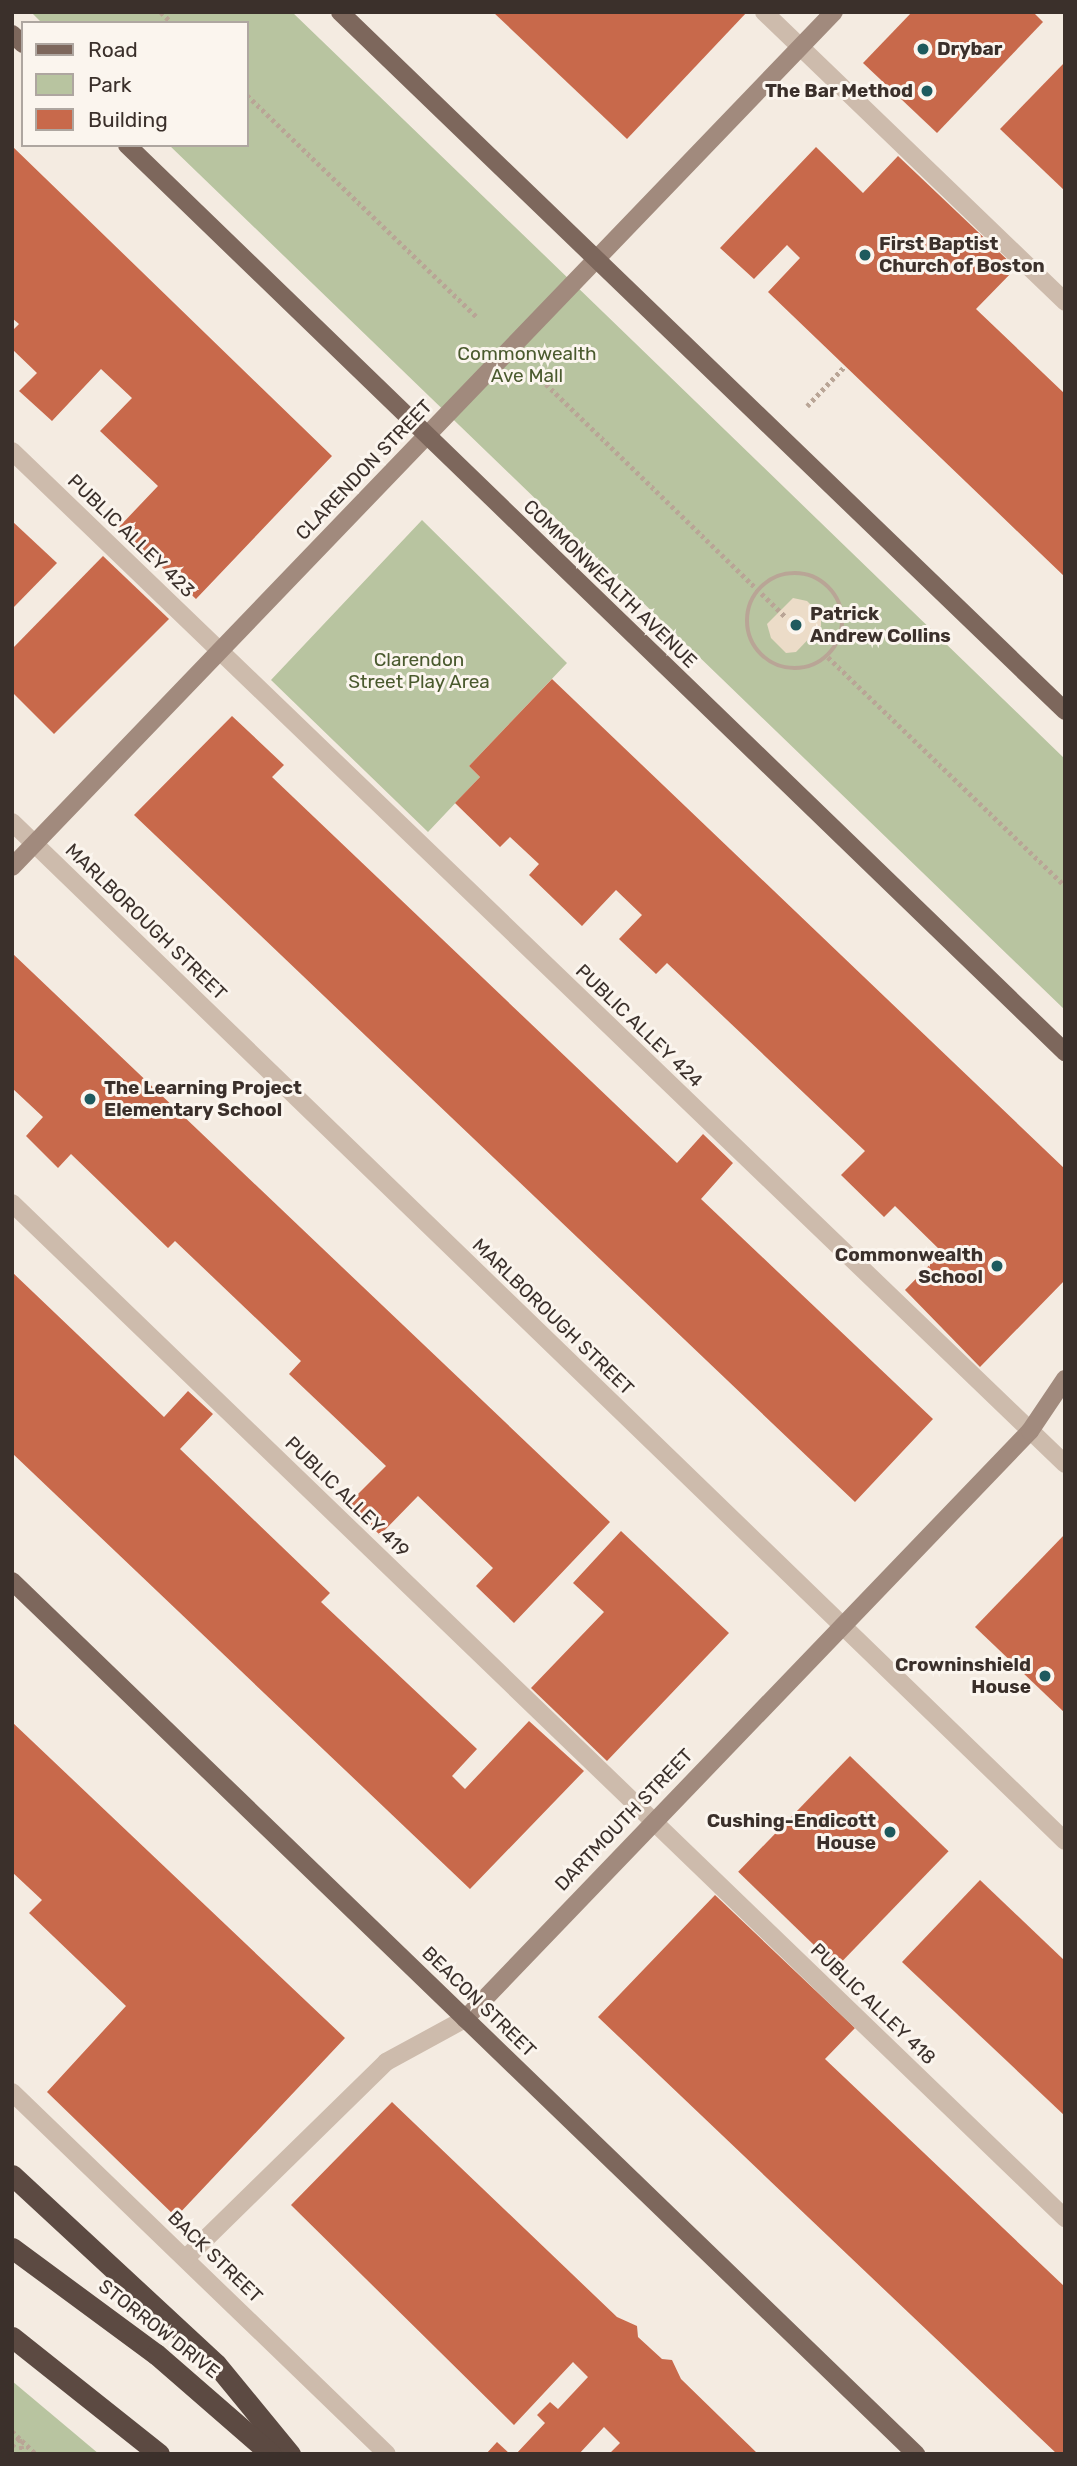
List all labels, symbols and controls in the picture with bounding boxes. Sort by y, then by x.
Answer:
legend [21,21,248,147]
text: Road [88,37,138,62]
place label: Drybar [937,38,1002,60]
marker: Drybar [915,41,931,57]
text: Park [88,72,132,97]
place label: The Bar Method [765,80,913,102]
marker: The Bar Method [919,83,935,99]
text: Building [88,107,168,132]
place label: First Baptist Church of Boston [879,233,1045,277]
marker: First Baptist Church of Boston [857,247,873,263]
park label: Commonwealth Ave Mall [457,343,597,387]
street label: CLARENDON STREET [291,395,437,545]
street label: PUBLIC ALLEY 423 [63,469,199,603]
street label: COMMONWEALTH AVENUE [518,495,702,673]
place label: Patrick Andrew Collins [810,603,951,647]
marker: Patrick Andrew Collins [788,617,804,633]
park label: Clarendon Street Play Area [348,649,490,693]
street label: MARLBOROUGH STREET [61,839,231,1005]
street label: PUBLIC ALLEY 424 [570,959,708,1093]
place label: The Learning Project Elementary School [104,1077,302,1121]
marker: The Learning Project Elementary School [82,1091,98,1107]
street label: MARLBOROUGH STREET [468,1234,638,1400]
place label: Commonwealth School [835,1244,983,1288]
marker: Commonwealth School [989,1258,1005,1274]
street label: PUBLIC ALLEY 419 [280,1432,414,1562]
place label: Crowninshield House [895,1654,1031,1698]
marker: Crowninshield House [1037,1668,1053,1684]
street label: DARTMOUTH STREET [550,1744,698,1896]
place label: Cushing-Endicott House [707,1810,876,1854]
marker: Cushing-Endicott House [882,1824,898,1840]
street label: PUBLIC ALLEY 418 [806,1938,940,2070]
street label: BEACON STREET [417,1942,541,2062]
street label: BACK STREET [163,2206,267,2308]
street label: STORROW DRIVE [94,2275,224,2383]

